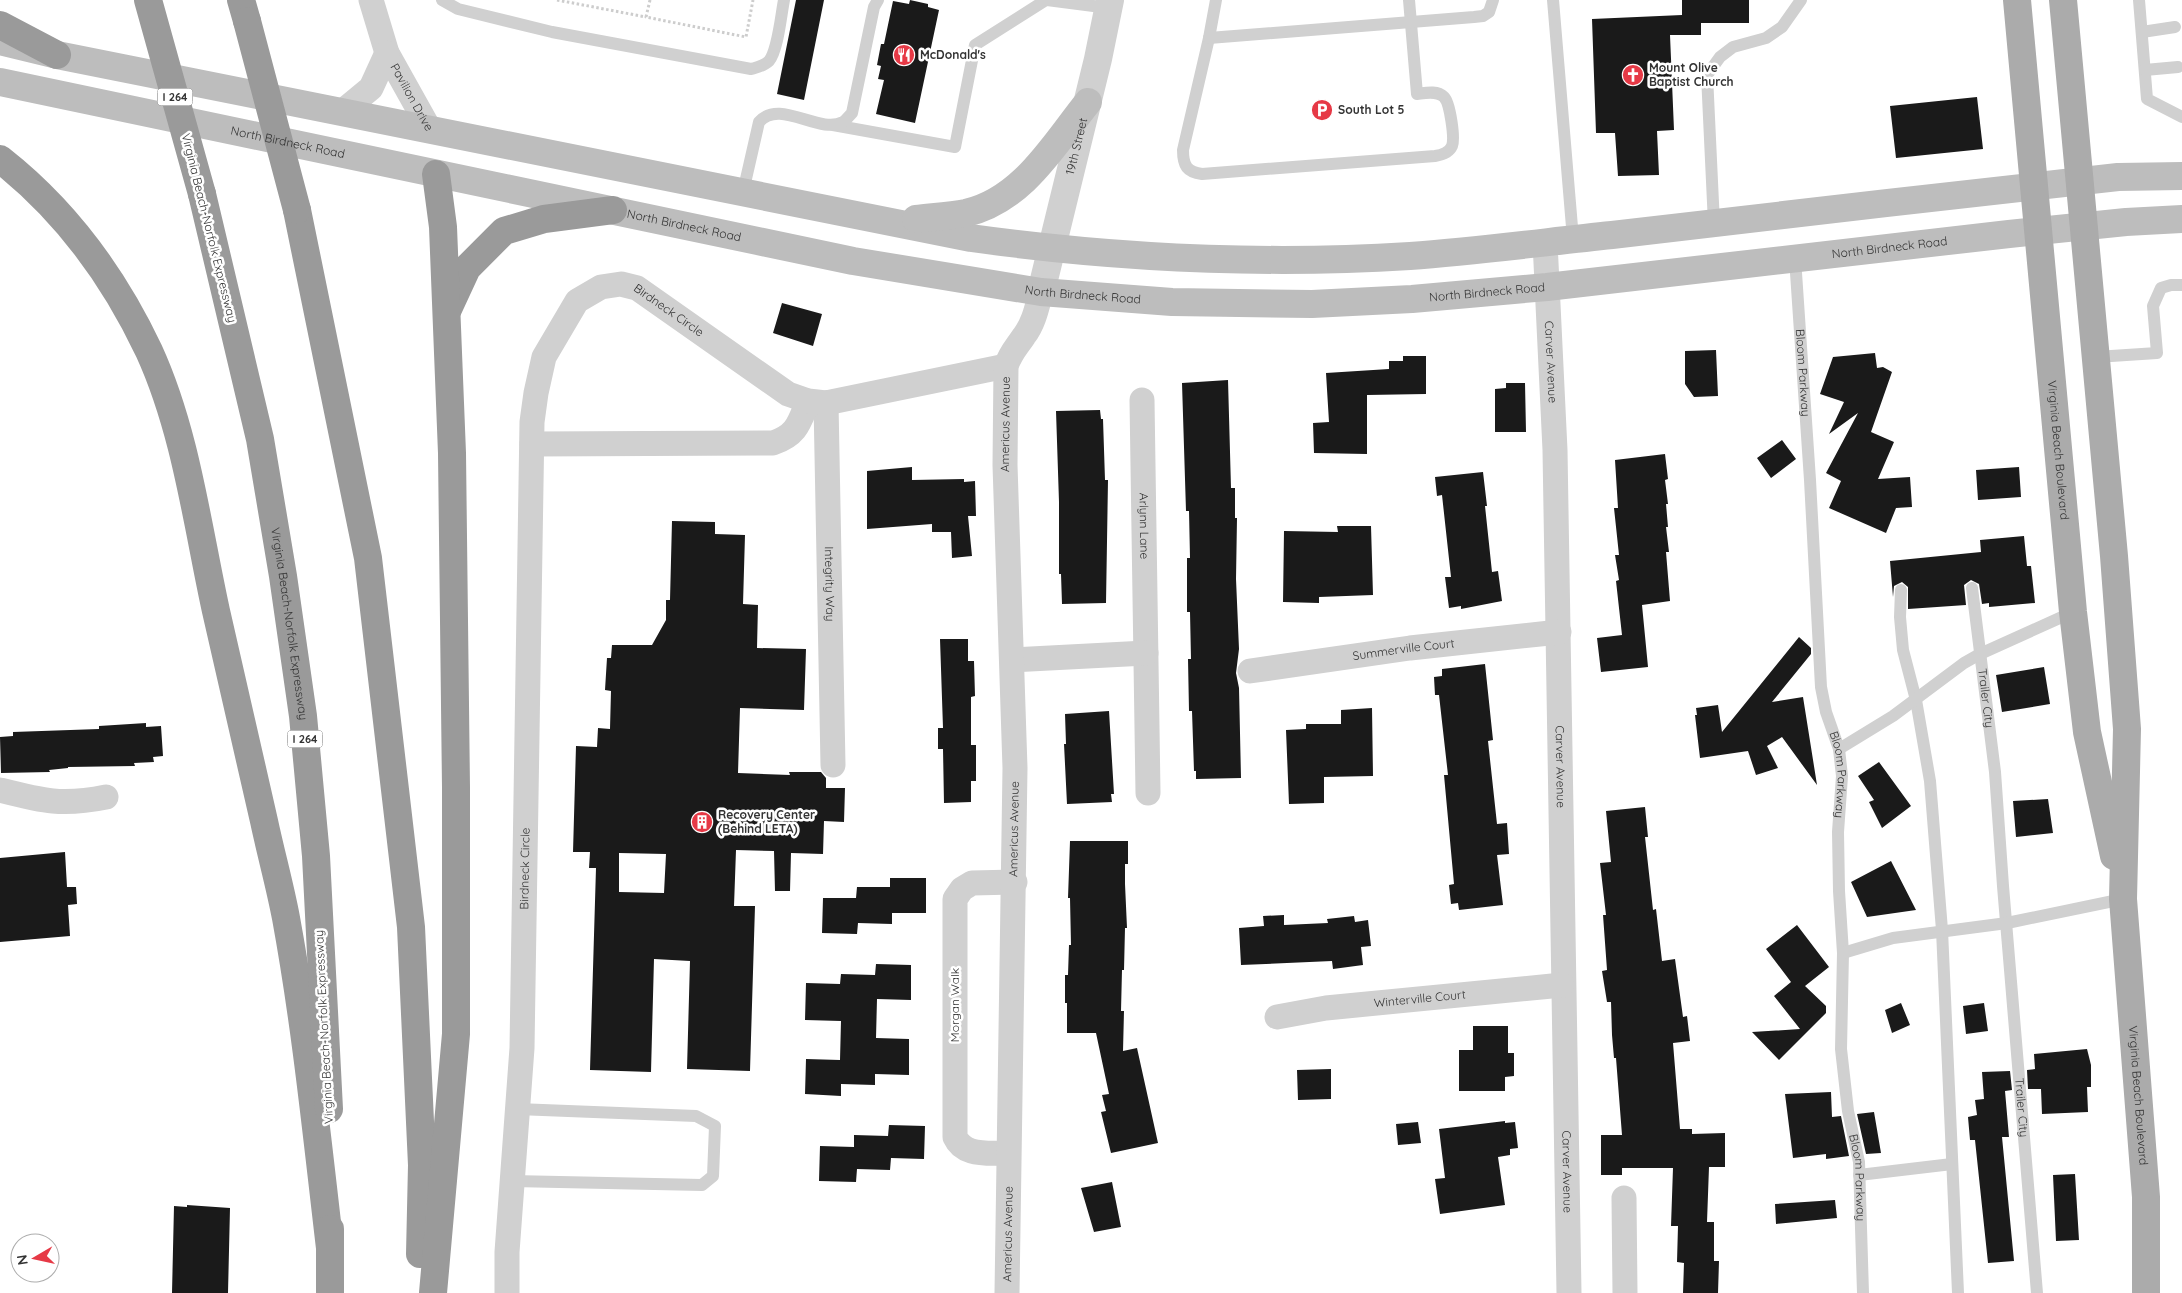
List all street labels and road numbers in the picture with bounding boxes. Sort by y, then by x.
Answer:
street label: Pavilion Drive [387,61,437,134]
road number: I 264 [158,88,192,105]
street label: 19th Street [1062,116,1090,176]
street label: North Birdneck Road [229,123,346,161]
street label: Virginia Beach-Norfolk Expressway [179,132,240,324]
street label: North Birdneck Road [626,206,743,244]
street label: North Birdneck Road [1831,233,1948,261]
street label: North Birdneck Road [1428,279,1546,304]
street label: Birdneck Circle [631,280,707,340]
street label: North Birdneck Road [1024,281,1141,307]
street label: Carver Avenue [1542,320,1561,404]
street label: Bloom Parkway [1793,328,1814,417]
street label: Americus Avenue [997,376,1013,472]
street label: Virginia Beach Boulevard [2045,380,2073,520]
street label: Arlynn Lane [1136,493,1152,559]
street label: Virginia Beach-Norfolk Expressway [268,526,311,721]
street label: Integrity Way [822,546,838,622]
street label: Summerville Court [1352,635,1455,663]
street label: Trailer City [1975,668,1997,729]
street label: Carver Avenue [1553,725,1569,808]
street label: Bloom Parkway [1826,729,1850,819]
road number: I 264 [288,731,322,748]
street label: Americus Avenue [1005,781,1022,877]
street label: Birdneck Circle [516,827,533,910]
street label: Virginia Beach-Norfolk Expressway [311,930,336,1124]
street label: Morgan Walk [947,968,962,1042]
street label: Winterville Court [1373,986,1466,1010]
street label: Virginia Beach Boulevard [2126,1025,2152,1166]
street label: Trailer City [2012,1077,2032,1138]
street label: Carver Avenue [1559,1130,1576,1213]
street label: Bloom Parkway [1846,1133,1869,1222]
street label: Americus Avenue [999,1186,1016,1282]

